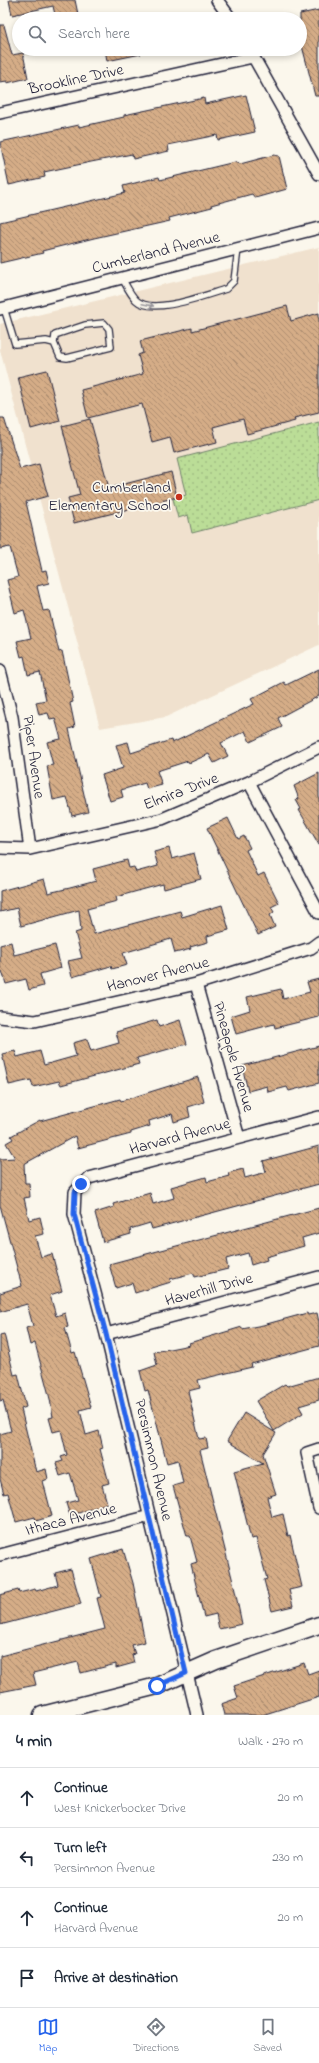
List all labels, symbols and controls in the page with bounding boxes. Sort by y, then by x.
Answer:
search box [12,12,307,56]
icon: search [26,23,48,45]
text: Search here [58,23,130,45]
street label: Brookline Drive [25,58,127,102]
street label: Cumberland Avenue [90,225,223,280]
one-way arrow [141,301,154,309]
place label: Cumberland Elementary School [48,476,171,518]
marker: Cumberland Elementary School [174,492,184,502]
street label: Piper Avenue [15,714,51,801]
street label: Elmira Drive [140,766,223,817]
street label: Hanover Avenue [104,950,213,999]
street label: Pineapple Avenue [206,999,260,1116]
street label: Harvard Avenue [127,1112,234,1162]
route end [72,1175,90,1193]
street label: Haverhill Drive [162,1267,256,1313]
street label: Persimmon Avenue [127,1397,179,1524]
street label: Ithaca Avenue [23,1497,120,1543]
route start [148,1677,166,1695]
text: 4 min [16,1729,52,1754]
text: Walk · 270 m [238,1732,303,1751]
text: Continue [54,1777,108,1799]
icon: ahead [16,1787,38,1809]
text: 20 m [278,1788,303,1807]
text: West Knickerbocker Drive [54,1799,186,1818]
text: Turn left [54,1837,107,1859]
icon: left [16,1847,38,1869]
text: 230 m [272,1848,303,1867]
text: Persimmon Avenue [54,1859,155,1878]
text: Continue [54,1897,108,1919]
icon: ahead [16,1907,38,1929]
text: 20 m [278,1908,303,1927]
text: Harvard Avenue [54,1919,138,1938]
icon: arrive [16,1967,38,1989]
text: Arrive at destination [54,1967,178,1989]
tab: Map [37,2016,59,2056]
tab: Directions [133,2016,179,2056]
tab: Saved [253,2016,282,2056]

